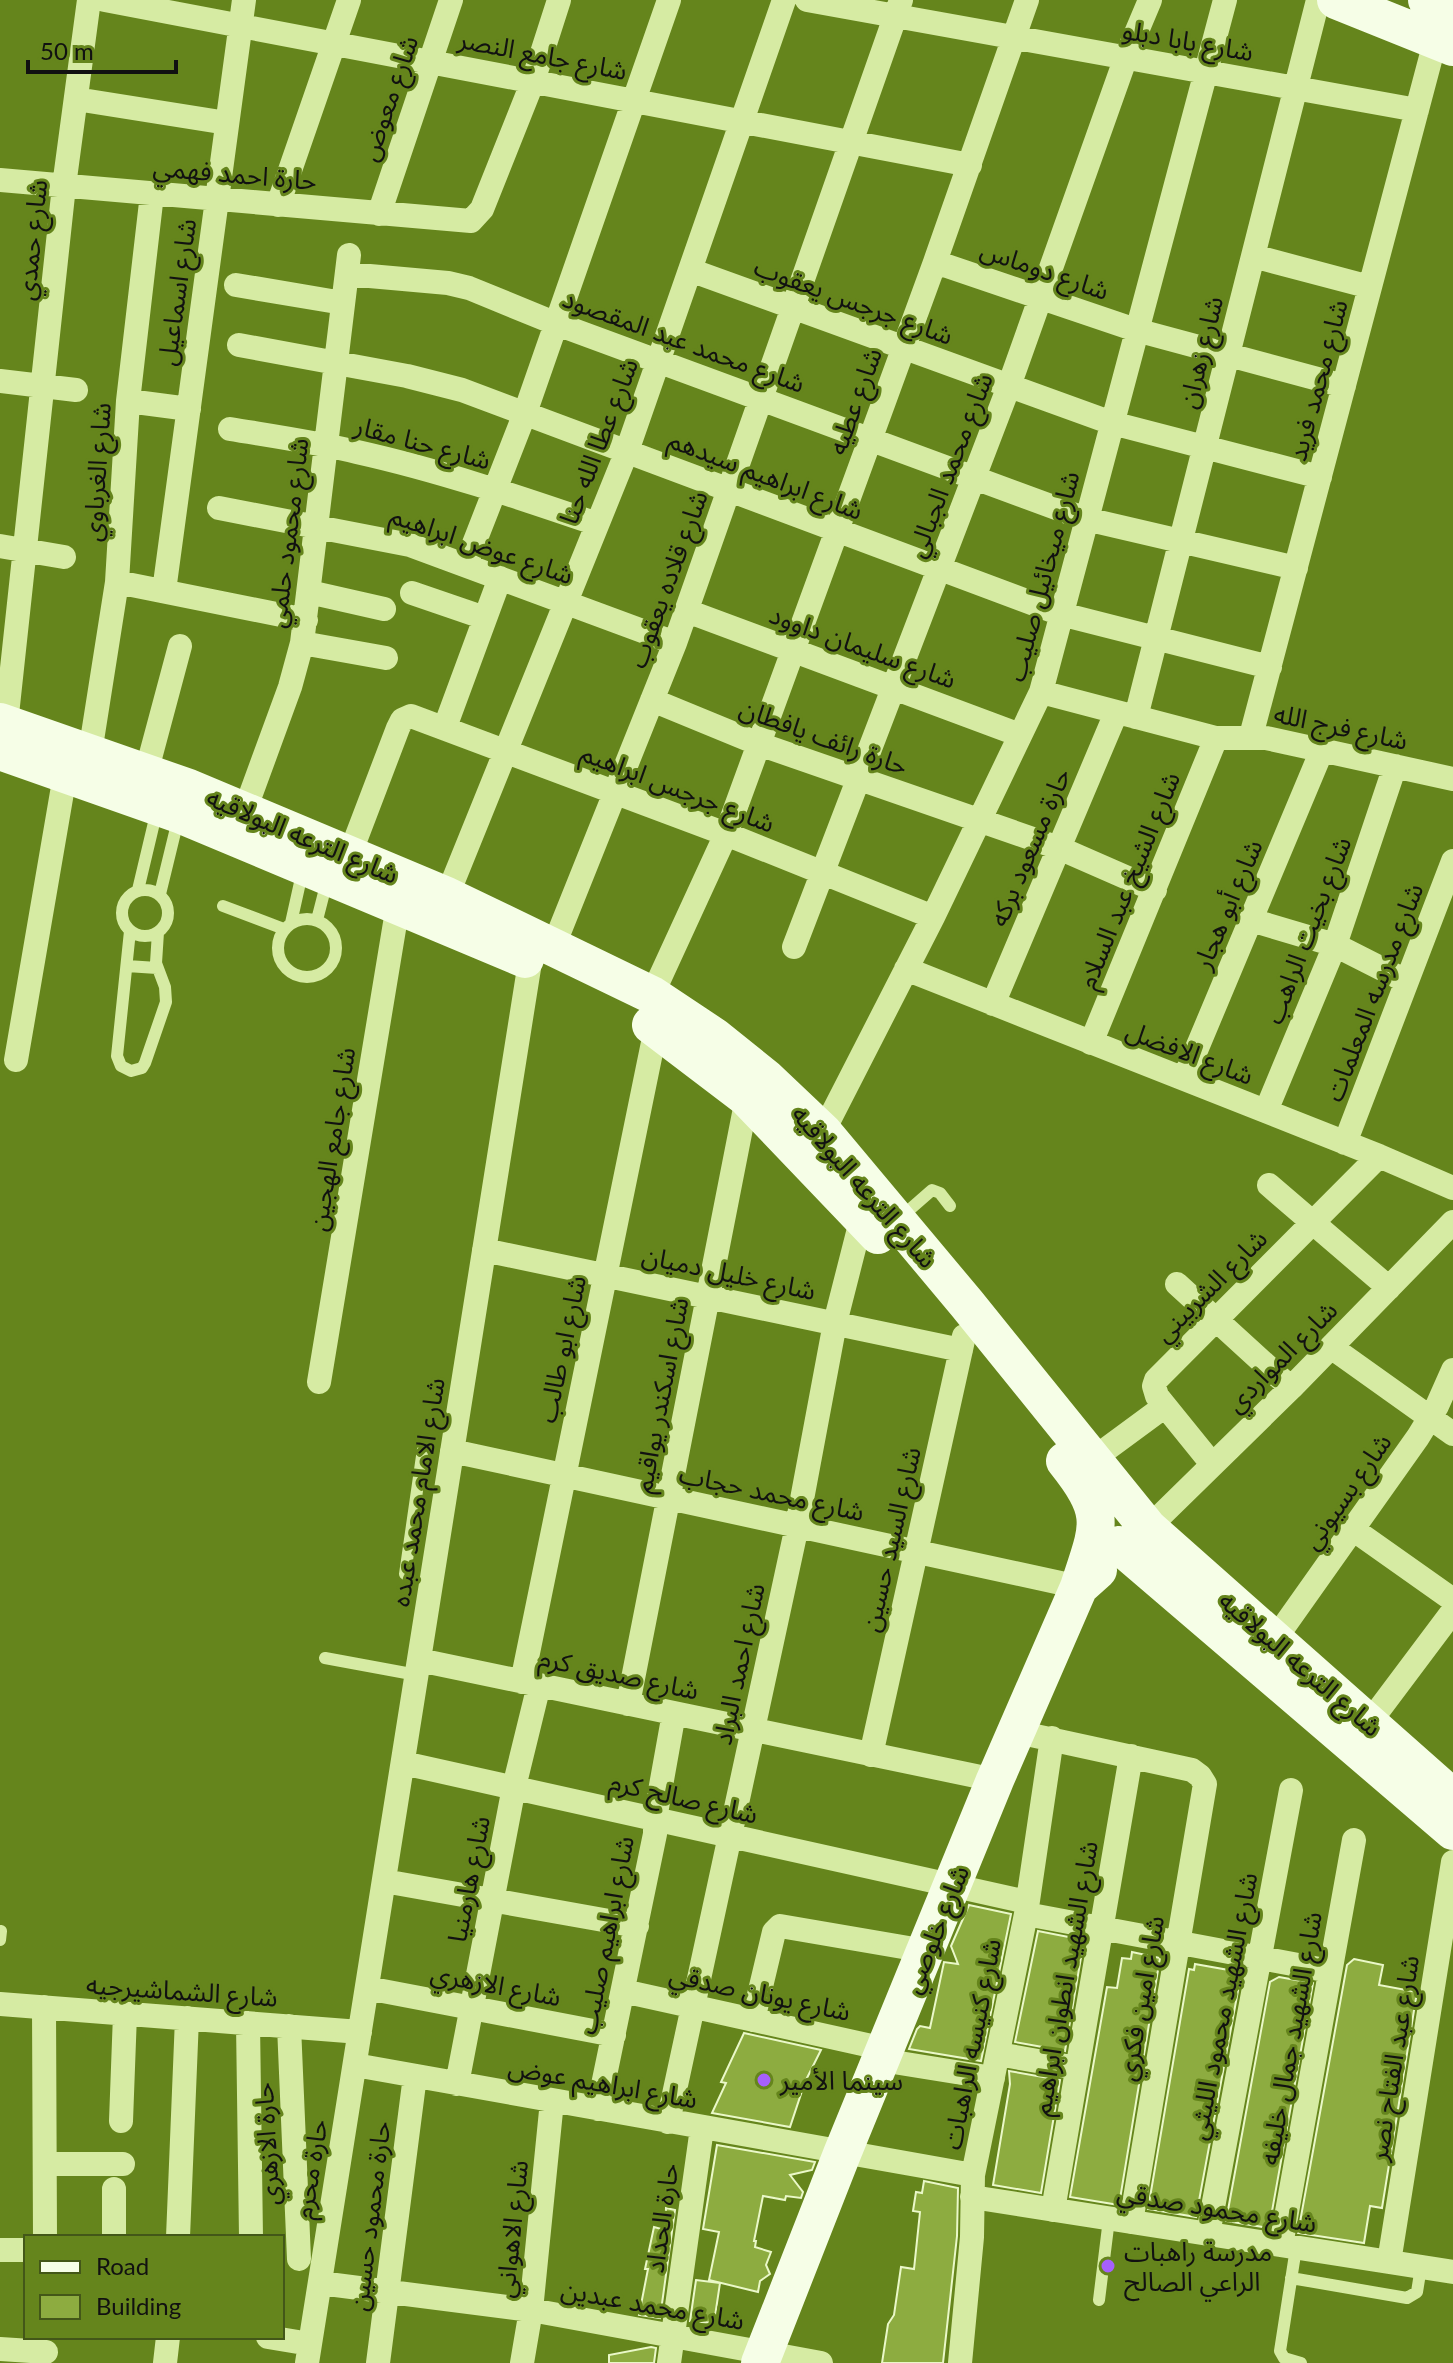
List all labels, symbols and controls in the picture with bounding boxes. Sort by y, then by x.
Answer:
street label: شارع بابا دبلو [1119,13,1256,71]
street label: شارع جامع النصر [454,22,630,91]
scale bar [28,24,176,74]
street label: شارع معوض [352,31,428,166]
text: 50 m [40,36,94,65]
street label: حارة احمد فهمي [151,150,318,201]
street label: شارع حمدي [9,178,58,302]
street label: شارع اسماعيل [150,216,206,368]
street label: شارع دوماس [975,232,1114,310]
street label: شارع جرجس يعقوب [749,249,958,355]
street label: شارع محمد عبد المقصود [557,281,810,403]
street label: شارع زهران [1171,293,1233,412]
street label: شارع محمد فريد [1280,296,1358,465]
street label: شارع عطيه [820,343,892,460]
street label: شارع عطا الله حنا [552,354,648,530]
street label: شارع محمد الجبالي [899,368,1004,564]
street label: شارع الغرباوي [75,401,122,543]
street label: شارع حنا مقار [350,408,494,479]
street label: شارع ابراهيم سيدهم [662,422,868,530]
street label: شارع محمود حلمي [259,436,320,630]
street label: شارع ميخائيل صليب [999,467,1089,686]
street label: شارع قلاده يعقوب [620,486,718,673]
street label: شارع عوض ابراهيم [385,498,578,595]
street label: شارع سليمان داوود [764,597,961,698]
street label: حارة رائف يافطان [736,691,912,781]
street label: شارع فرج الله [1270,696,1411,760]
street label: شارع جرجس ابراهيم [575,735,779,843]
street label: حارة مسعود بركه [981,763,1077,931]
street label: شارع الشيخ عبد السلام [1070,767,1191,995]
street label: شارع الترعه البولاقيه [201,780,404,894]
street label: شارع بخيت الراهب [1257,832,1361,1029]
street label: شارع أبو هجار [1185,834,1272,976]
street label: شارع مدرسه المعلمات [1317,878,1433,1107]
street label: شارع الافضل [1120,1013,1258,1095]
street label: شارع جامع الهجين [301,1045,366,1234]
street label: شارع الترعه البولاقيه [783,1098,944,1277]
street label: شارع الشربيني [1147,1222,1277,1352]
street label: شارع خليل دميان [638,1238,819,1310]
street label: شارع ابو طالب [530,1272,596,1426]
street label: شارع المواردي [1219,1294,1347,1422]
street label: شارع اسكندر يواقيم [625,1295,700,1496]
street label: شارع الامام محمد عبده [383,1375,456,1609]
street label: شارع بسيوني [1294,1427,1402,1558]
street label: شارع السيد حسين [853,1443,931,1635]
street label: شارع محمد حجاب [676,1457,867,1531]
street label: شارع احمد البراد [705,1580,775,1749]
street label: شارع الترعه البولاقيه [1210,1584,1389,1745]
street label: شارع صديق كرم [535,1640,702,1710]
street label: شارع صالح كرم [606,1764,761,1834]
street label: شارع هارمنيا [440,1813,500,1946]
street label: شارع ابراهيم صليب [570,1833,645,2038]
street label: شارع الشهيد انطوان ابراهيم [1024,1838,1109,2119]
street label: شارع خلوصي [895,1860,980,2000]
street label: شارع الشهيد محمود الليثي [1180,1870,1269,2143]
street label: شارع الشهيد جمال خليفه [1252,1909,1332,2168]
street label: شارع امين فكري [1110,1913,1175,2084]
street label: شارع كنيسه الراهبات [935,1936,1011,2153]
street label: شارع عبد الفتاح نصر [1361,1953,1429,2165]
street label: شارع الازهري [427,1956,564,2017]
street label: شارع يونان صدقي [665,1957,854,2032]
street label: شارع الشماشيرجيه [85,1967,279,2017]
street label: شارع ابراهيم عوض [505,2050,700,2119]
place label: سينما الأمير [779,2064,903,2096]
marker: سينما الأمير [755,2071,773,2089]
street label: حارة الازهري [247,2081,290,2206]
street label: حارة محرم [286,2117,339,2222]
street label: حارة محمود حسين [341,2119,397,2313]
street label: شارع الاهواني [488,2159,539,2300]
street label: حارة الحداد [637,2161,685,2275]
street label: شارع محمود صدقي [1114,2175,1319,2244]
legend [24,2235,284,2339]
place label: مدرسة راهبات الراعي الصالح [1124,2235,1272,2302]
text: Road [96,2251,149,2280]
marker: مدرسة راهبات الراعي الصالح [1099,2257,1117,2275]
street label: شارع محمد عبدين [558,2272,747,2340]
text: Building [96,2291,181,2320]

